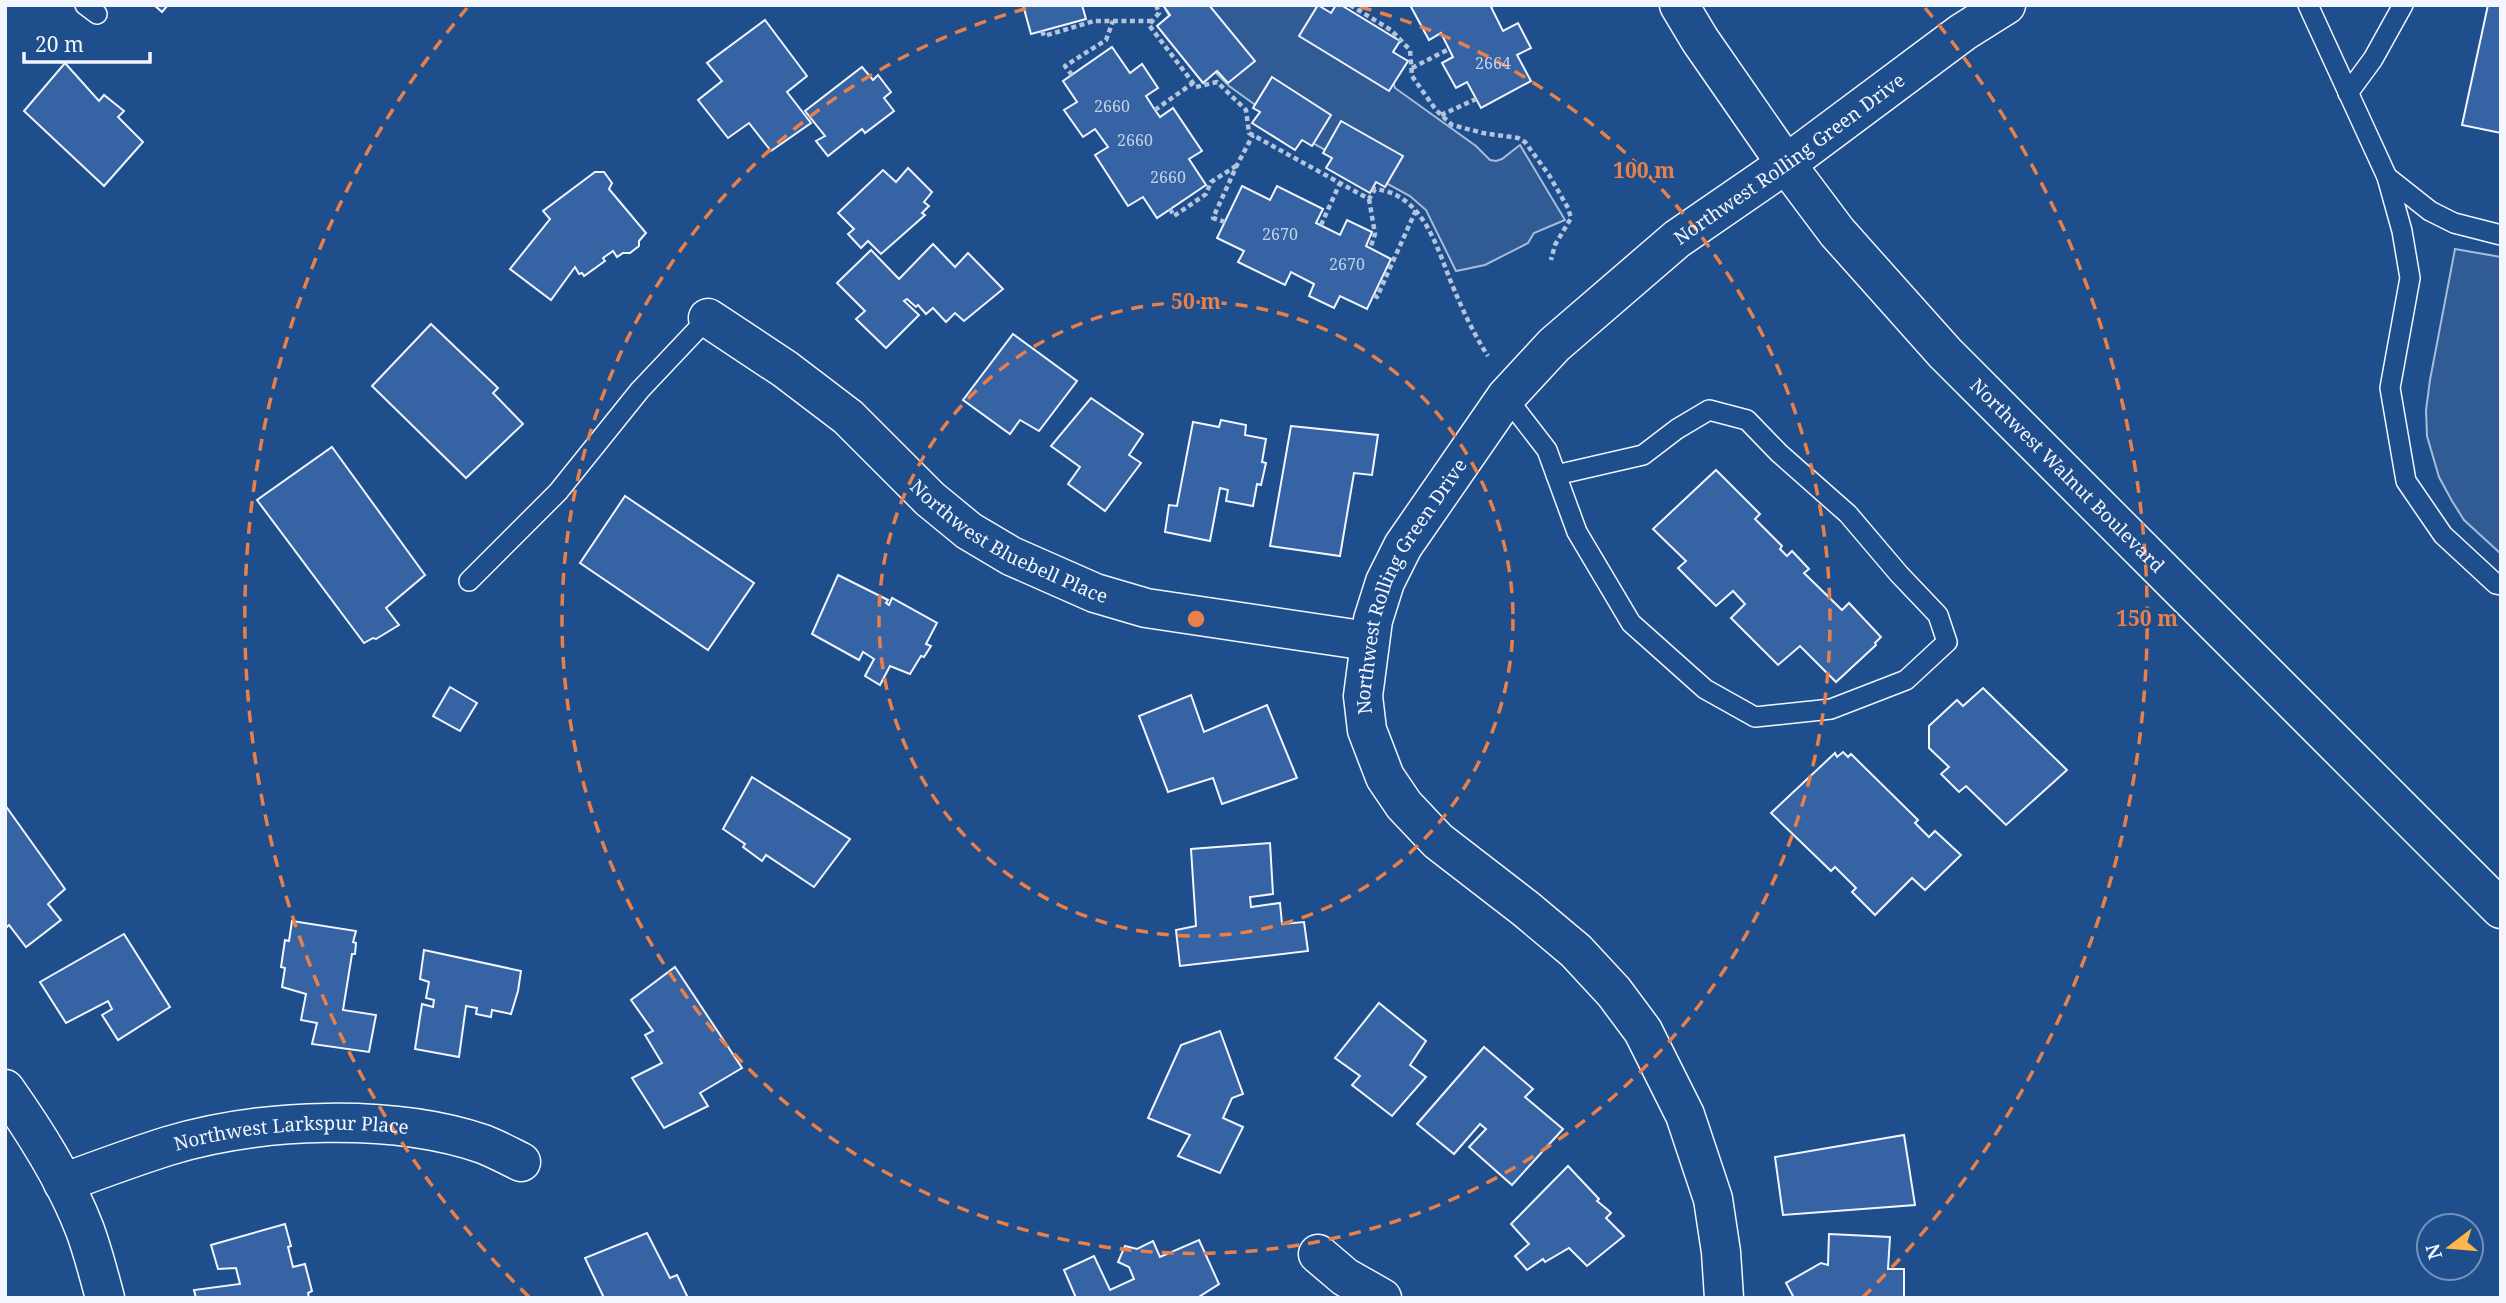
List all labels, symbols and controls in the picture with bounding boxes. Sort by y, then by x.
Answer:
scale bar [24,21,150,65]
text: 20 m [35,30,84,58]
house number: 2664 [1475,52,1511,74]
street label: Northwest Rolling Green Drive [1668,67,1910,251]
house number: 2660 [1094,95,1130,117]
house number: 2660 [1117,129,1153,151]
text: 100 m [1613,156,1675,184]
house number: 2660 [1150,166,1186,188]
house number: 2670 [1262,223,1298,245]
house number: 2670 [1329,253,1365,275]
text: 50 m [1171,287,1221,315]
street label: Northwest Walnut Boulevard [1964,372,2171,579]
street label: Northwest Rolling Green Drive [1350,453,1473,716]
street label: Northwest Bluebell Place [905,474,1111,609]
text: 150 m [2116,604,2178,632]
centre of rings [1184,607,1208,631]
street label: Northwest Larkspur Place [171,1110,410,1157]
north arrow [2415,1212,2485,1282]
text: N [2419,1241,2448,1262]

